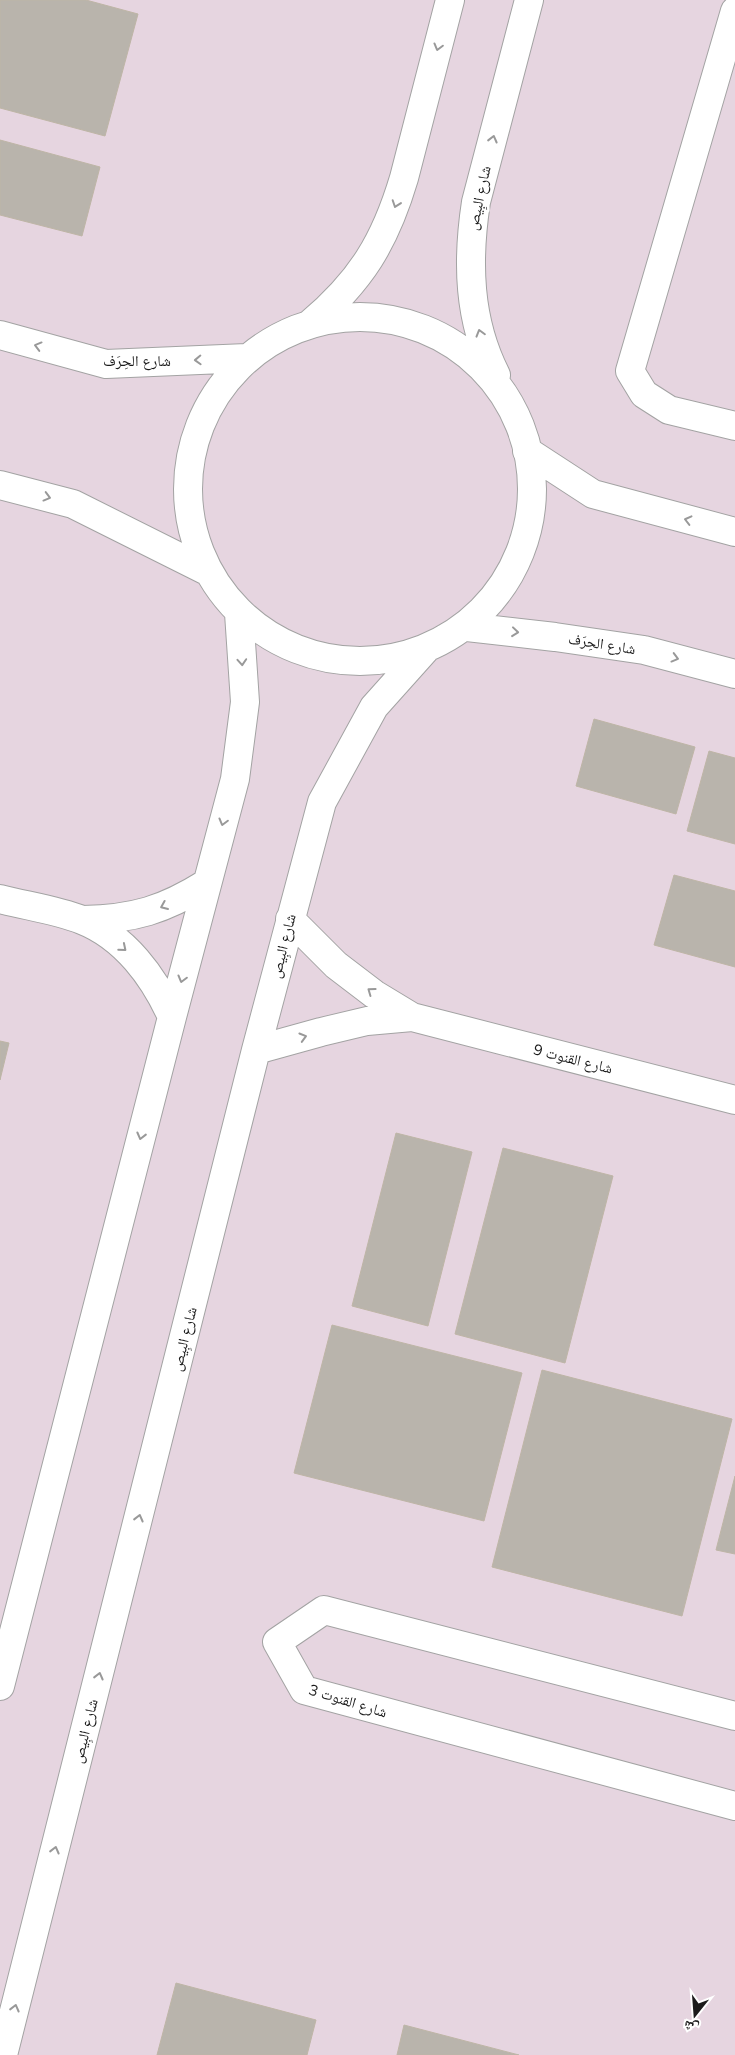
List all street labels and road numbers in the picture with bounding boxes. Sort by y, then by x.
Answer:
street label: شارع البِيص [462,164,497,232]
street label: شارع الحِرَف [103,351,171,371]
street label: شارع الحِرَف [567,629,637,659]
street label: شارع البِيص [265,912,302,980]
street label: شارع القنوت 9 [531,1040,615,1079]
street label: شارع البِيص [166,1305,203,1373]
street label: شارع القنوت 3 [306,1680,390,1722]
street label: شارع البِيص [67,1697,104,1765]

